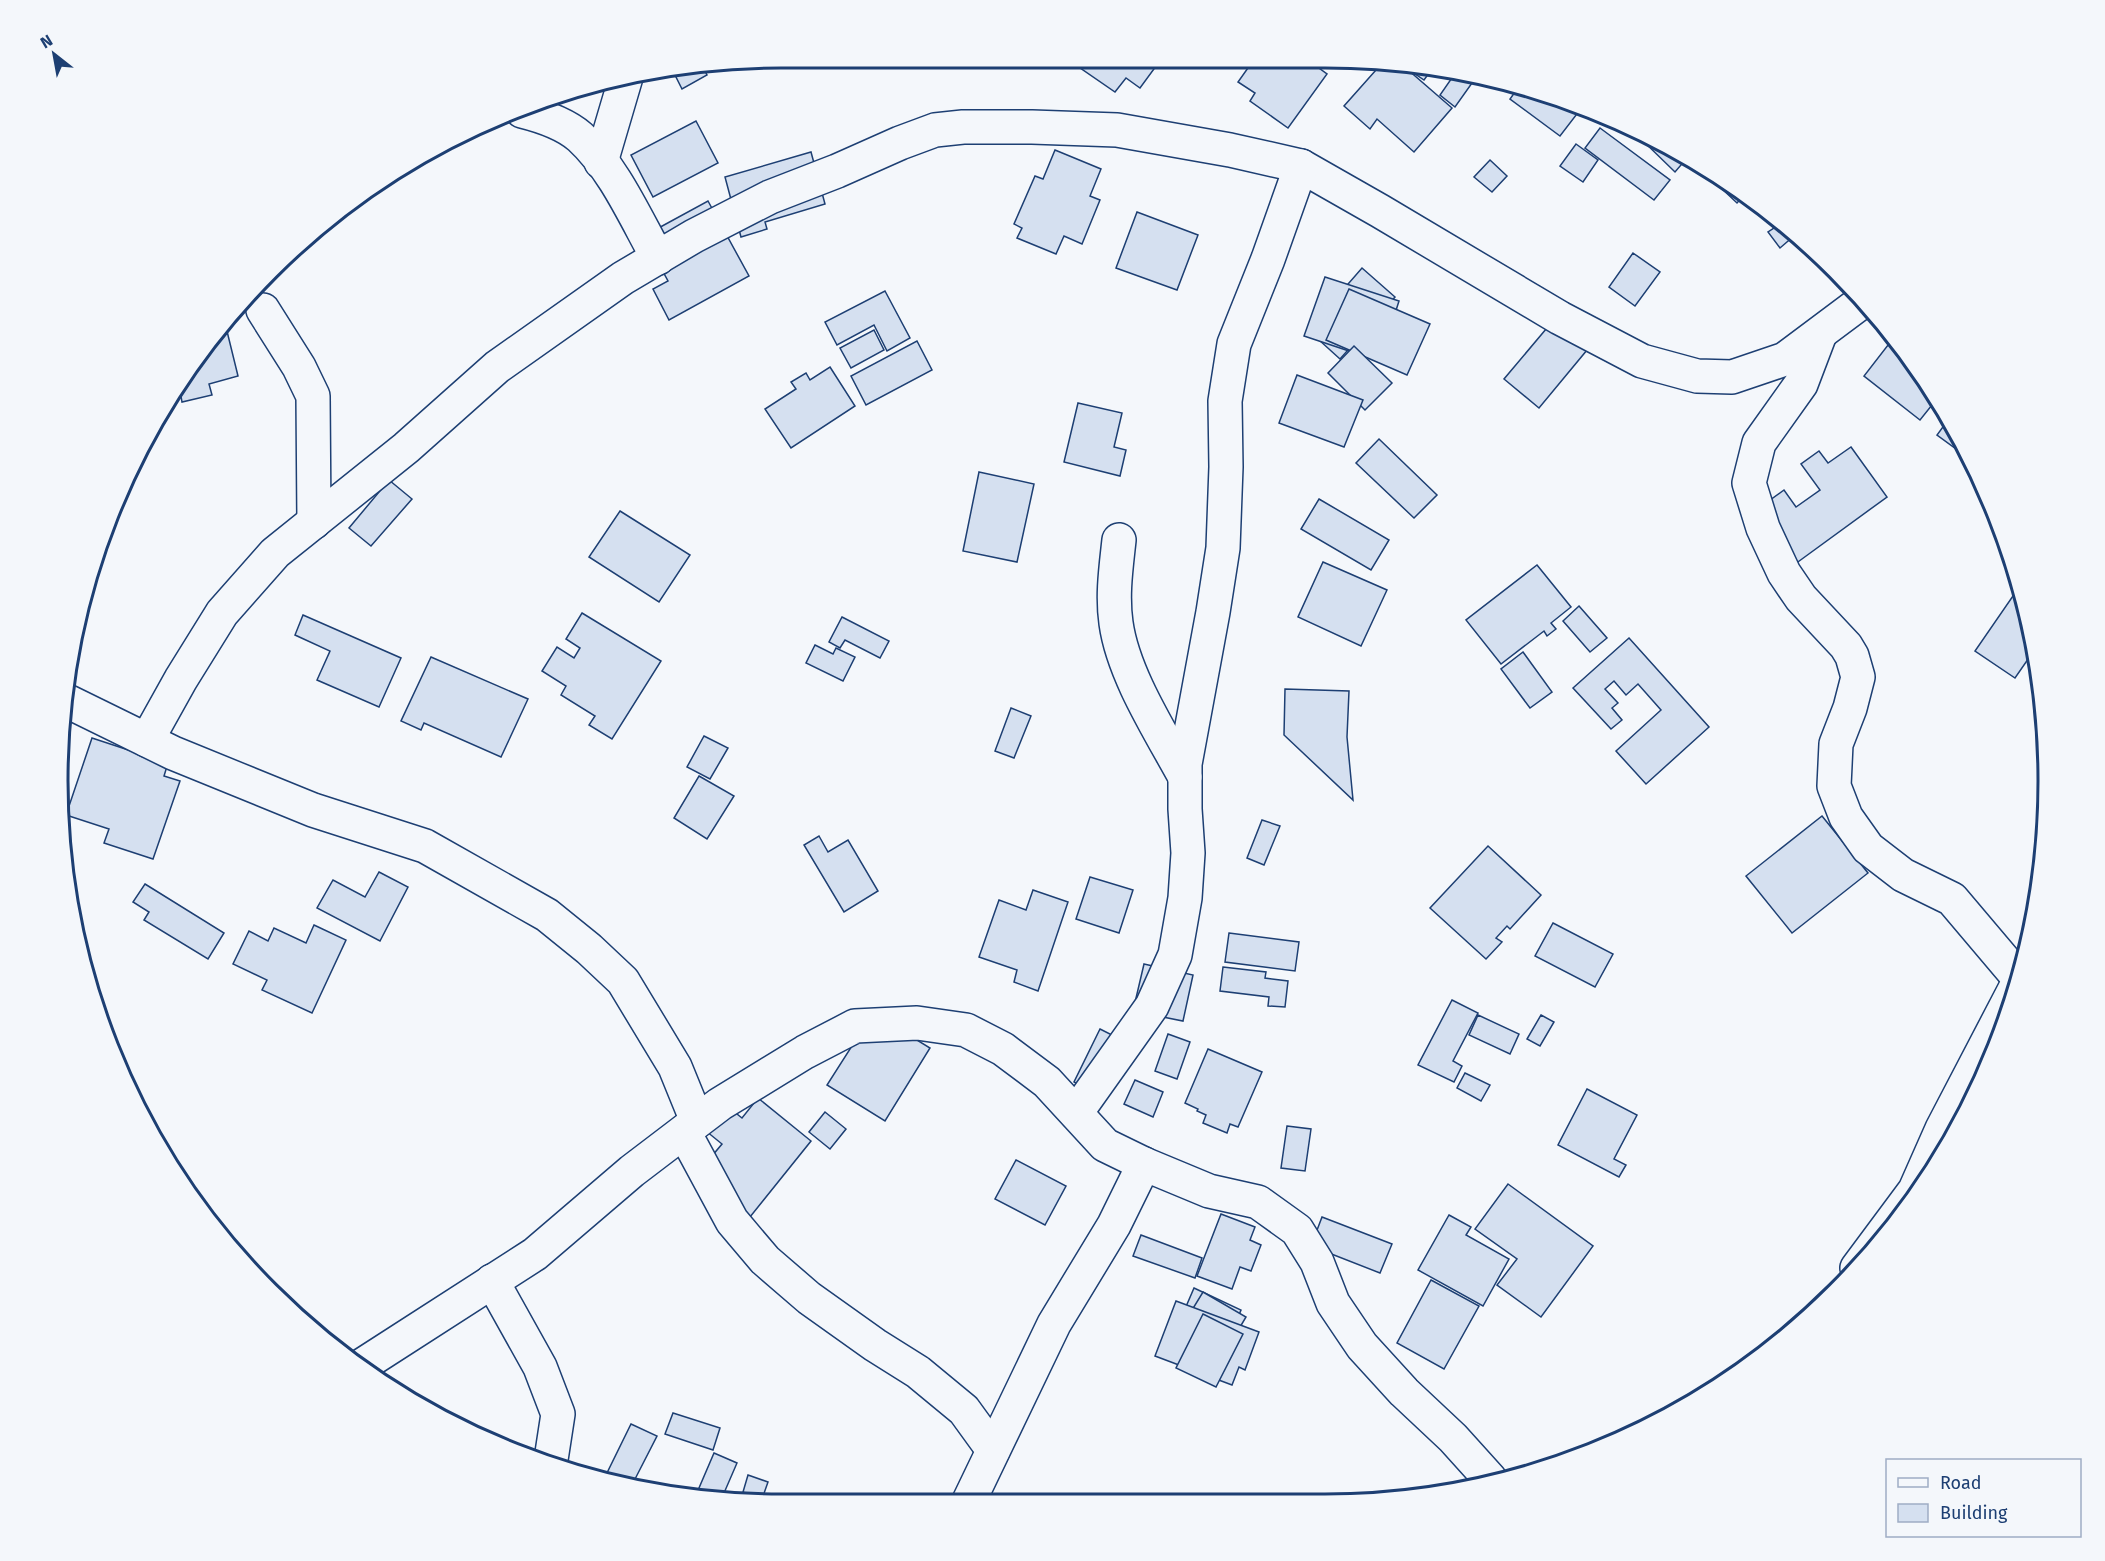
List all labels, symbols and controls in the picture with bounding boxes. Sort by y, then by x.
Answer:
north arrow [24,24,84,84]
text: N [37,31,56,52]
legend [1886,1459,2081,1537]
text: Road [1940,1472,1982,1494]
text: Building [1940,1502,2008,1524]

